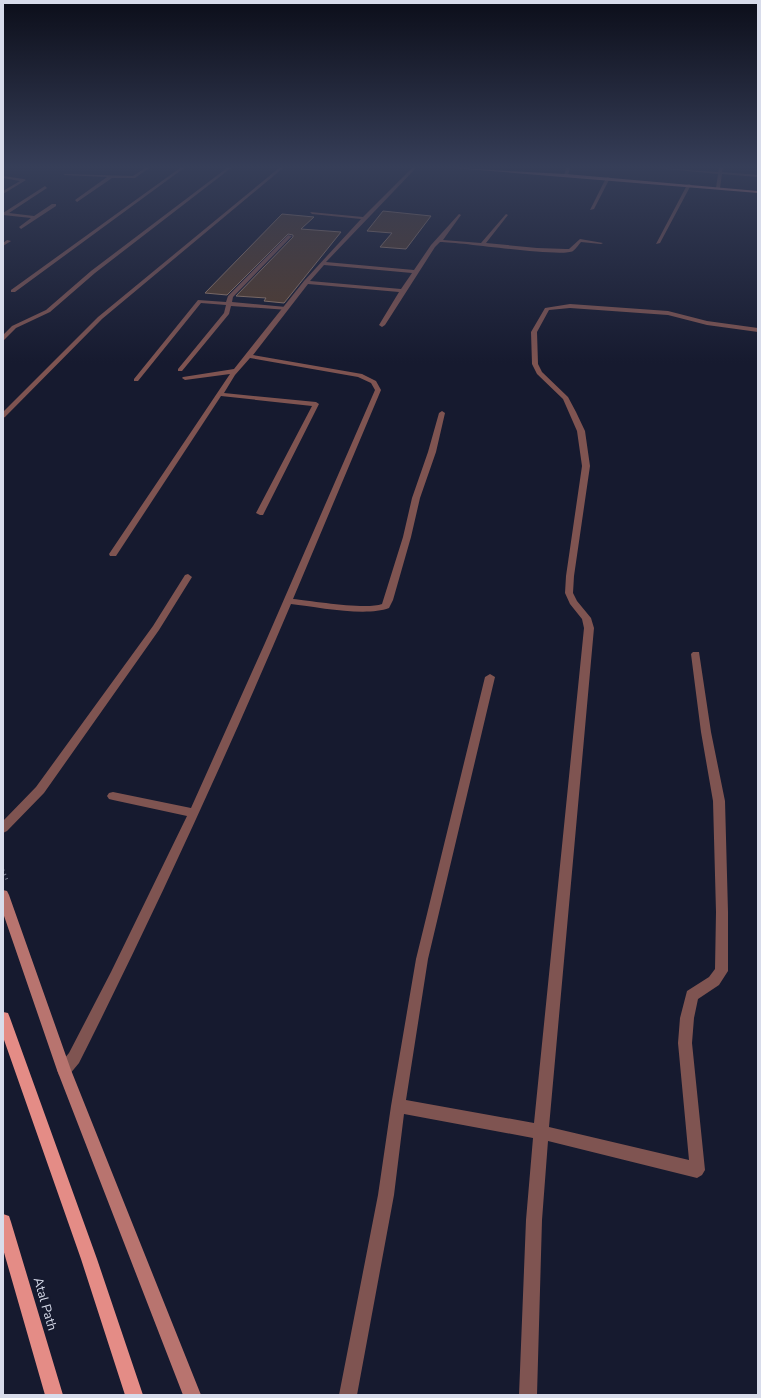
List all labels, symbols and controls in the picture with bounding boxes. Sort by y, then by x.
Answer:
street label: Atal Path [29,1275,61,1333]

